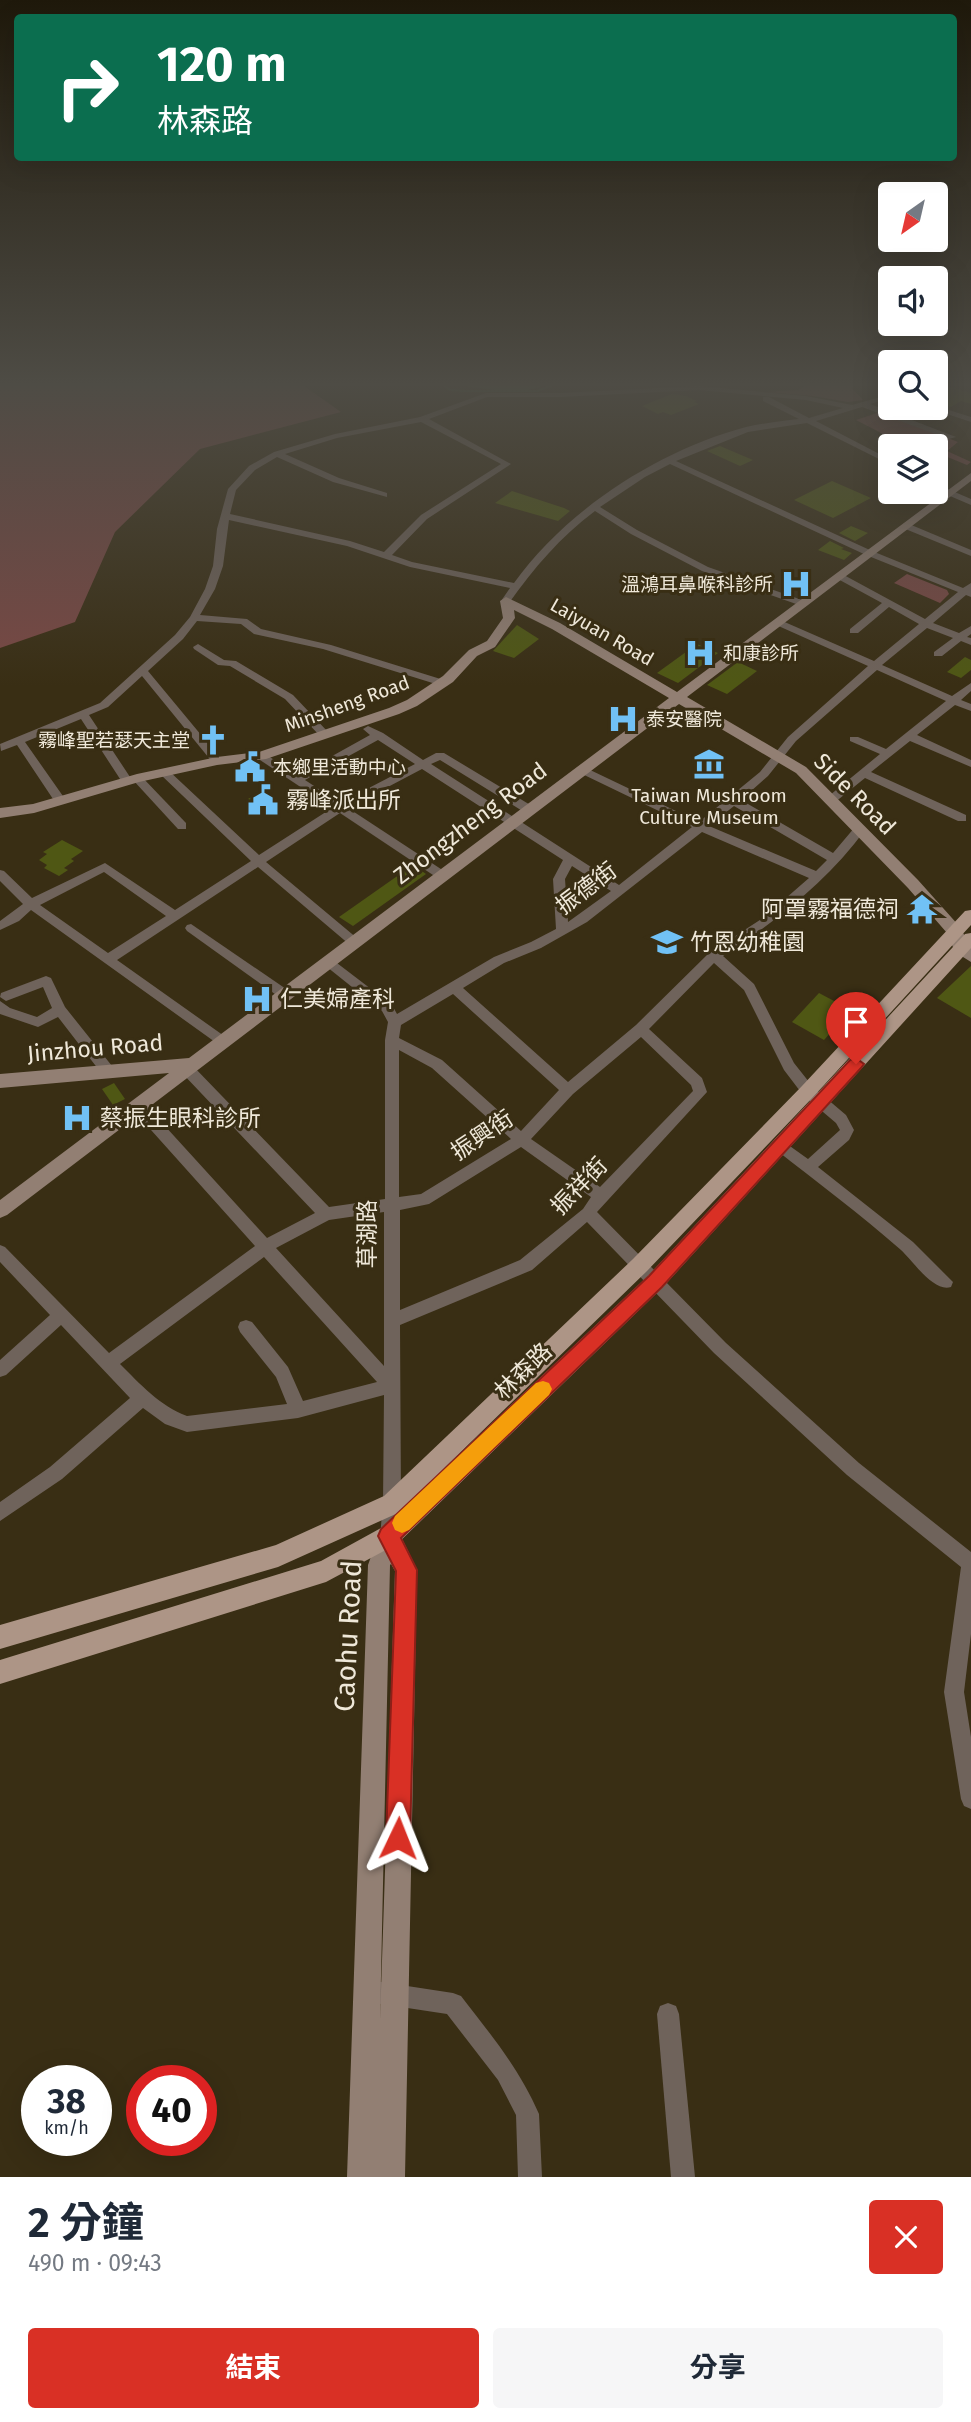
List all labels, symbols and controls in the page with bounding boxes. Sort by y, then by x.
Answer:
text: 120 m [157,35,287,94]
icon: right [42,42,133,133]
text: 林森路 [157,102,253,140]
north arrow [878,182,948,252]
map controls [878,182,948,504]
button: sound [878,266,948,336]
button: search [878,350,948,420]
button: layers [878,434,948,504]
hospital icon: 溫鴻耳鼻喉科診所 [779,567,813,601]
place label: 溫鴻耳鼻喉科診所 [621,573,773,596]
street label: Laiyuan Road [546,593,658,671]
hospital icon: 和康診所 [683,636,717,670]
place label: 和康診所 [723,642,799,665]
street label: Minsheng Road [281,671,413,737]
hospital icon: 泰安醫院 [606,702,640,736]
place label: 泰安醫院 [646,708,722,731]
church icon: 霧峰聖若瑟天主堂 [196,723,230,757]
place label: 霧峰聖若瑟天主堂 [38,729,190,752]
museum icon: Taiwan Mushroom Culture Museum [692,747,726,781]
street label: Side Road [808,747,902,841]
public building icon: 本鄉里活動中心 [233,750,267,784]
place label: 本鄉里活動中心 [273,756,406,779]
street label: Zhongzheng Road [388,756,552,890]
public building icon: 霧峰派出所 [246,783,280,817]
place label: Taiwan Mushroom Culture Museum [631,784,787,829]
place label: 霧峰派出所 [286,786,401,814]
street label: 振德街 [550,856,622,920]
temple icon: 阿罩霧福德祠 [905,892,939,926]
place label: 阿罩霧福德祠 [761,895,899,923]
school or university icon: 竹恩幼稚園 [650,925,684,959]
place label: 竹恩幼稚園 [690,928,805,956]
hospital icon: 仁美婦產科 [240,982,274,1016]
place label: 仁美婦產科 [280,985,395,1013]
pin [826,992,886,1064]
icon: arrive [837,1003,875,1041]
street label: Jinzhou Road [26,1028,164,1068]
hospital icon: 蔡振生眼科診所 [60,1101,94,1135]
place label: 蔡振生眼科診所 [100,1104,261,1132]
street label: 振興街 [446,1104,518,1166]
street label: 振祥街 [545,1151,613,1221]
street label: 草湖路 [353,1200,381,1269]
street label: 林森路 [488,1337,558,1405]
street label: Caohu Road [328,1559,368,1713]
position arrow [361,1801,435,1875]
speed limit sign: 40 [126,2065,217,2156]
text: 38 [47,2080,86,2122]
text: km/h [44,2117,89,2139]
text: 2 分鐘 [28,2198,144,2248]
button: close [869,2200,943,2274]
text: 490 m · 09:43 [28,2249,162,2277]
button: 結束 [28,2328,479,2408]
button: 分享 [493,2328,943,2408]

